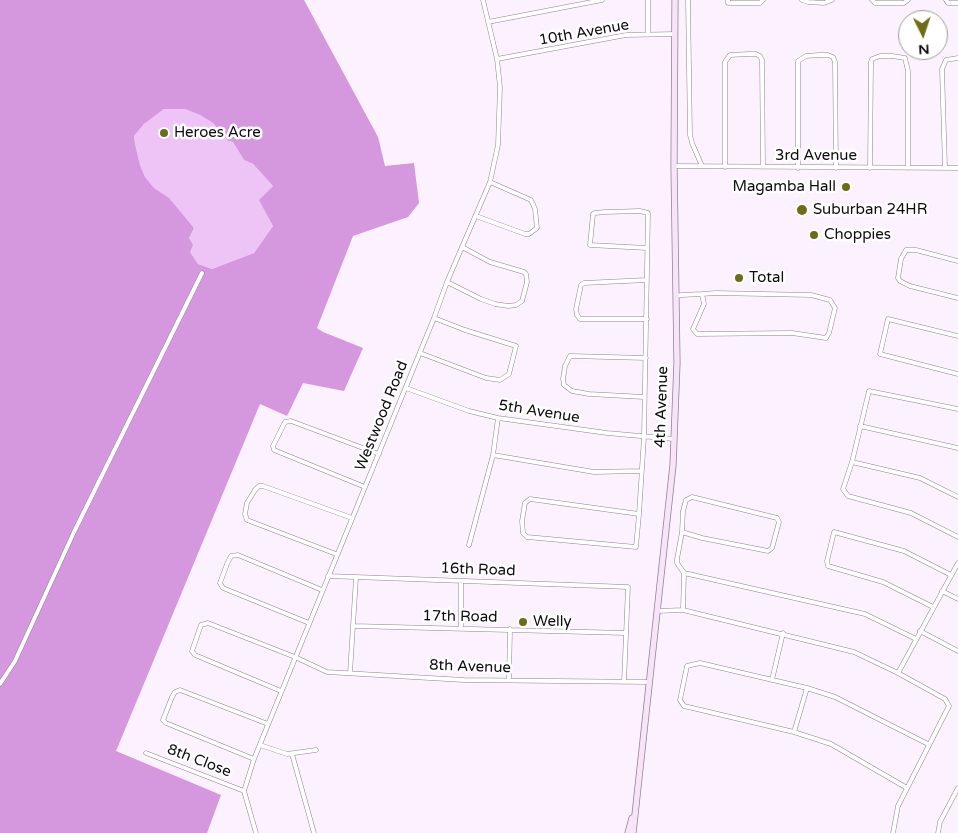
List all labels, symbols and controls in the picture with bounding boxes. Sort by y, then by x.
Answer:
north arrow [898,10,948,60]
street label: 10th Avenue [537,16,631,50]
text: N [918,41,930,58]
place label: Heroes Acre [174,124,261,142]
marker: Heroes Acre [158,127,170,139]
street label: 3rd Avenue [775,147,857,165]
place label: Magamba Hall [732,178,836,196]
marker: Magamba Hall [840,181,852,193]
place label: Suburban 24HR [813,201,927,219]
marker: Suburban 24HR [795,203,809,217]
place label: Choppies [824,226,891,244]
marker: Choppies [808,229,820,241]
place label: Total [749,269,784,287]
marker: Total [733,272,745,284]
street label: Westwood Road [352,358,412,474]
street label: 4th Avenue [652,366,672,448]
street label: 5th Avenue [497,397,581,427]
street label: 16th Road [440,560,516,580]
street label: 17th Road [422,607,498,627]
place label: Welly [533,613,572,631]
marker: Welly [517,616,529,628]
street label: 8th Avenue [429,657,511,677]
street label: 8th Close [164,741,234,781]

